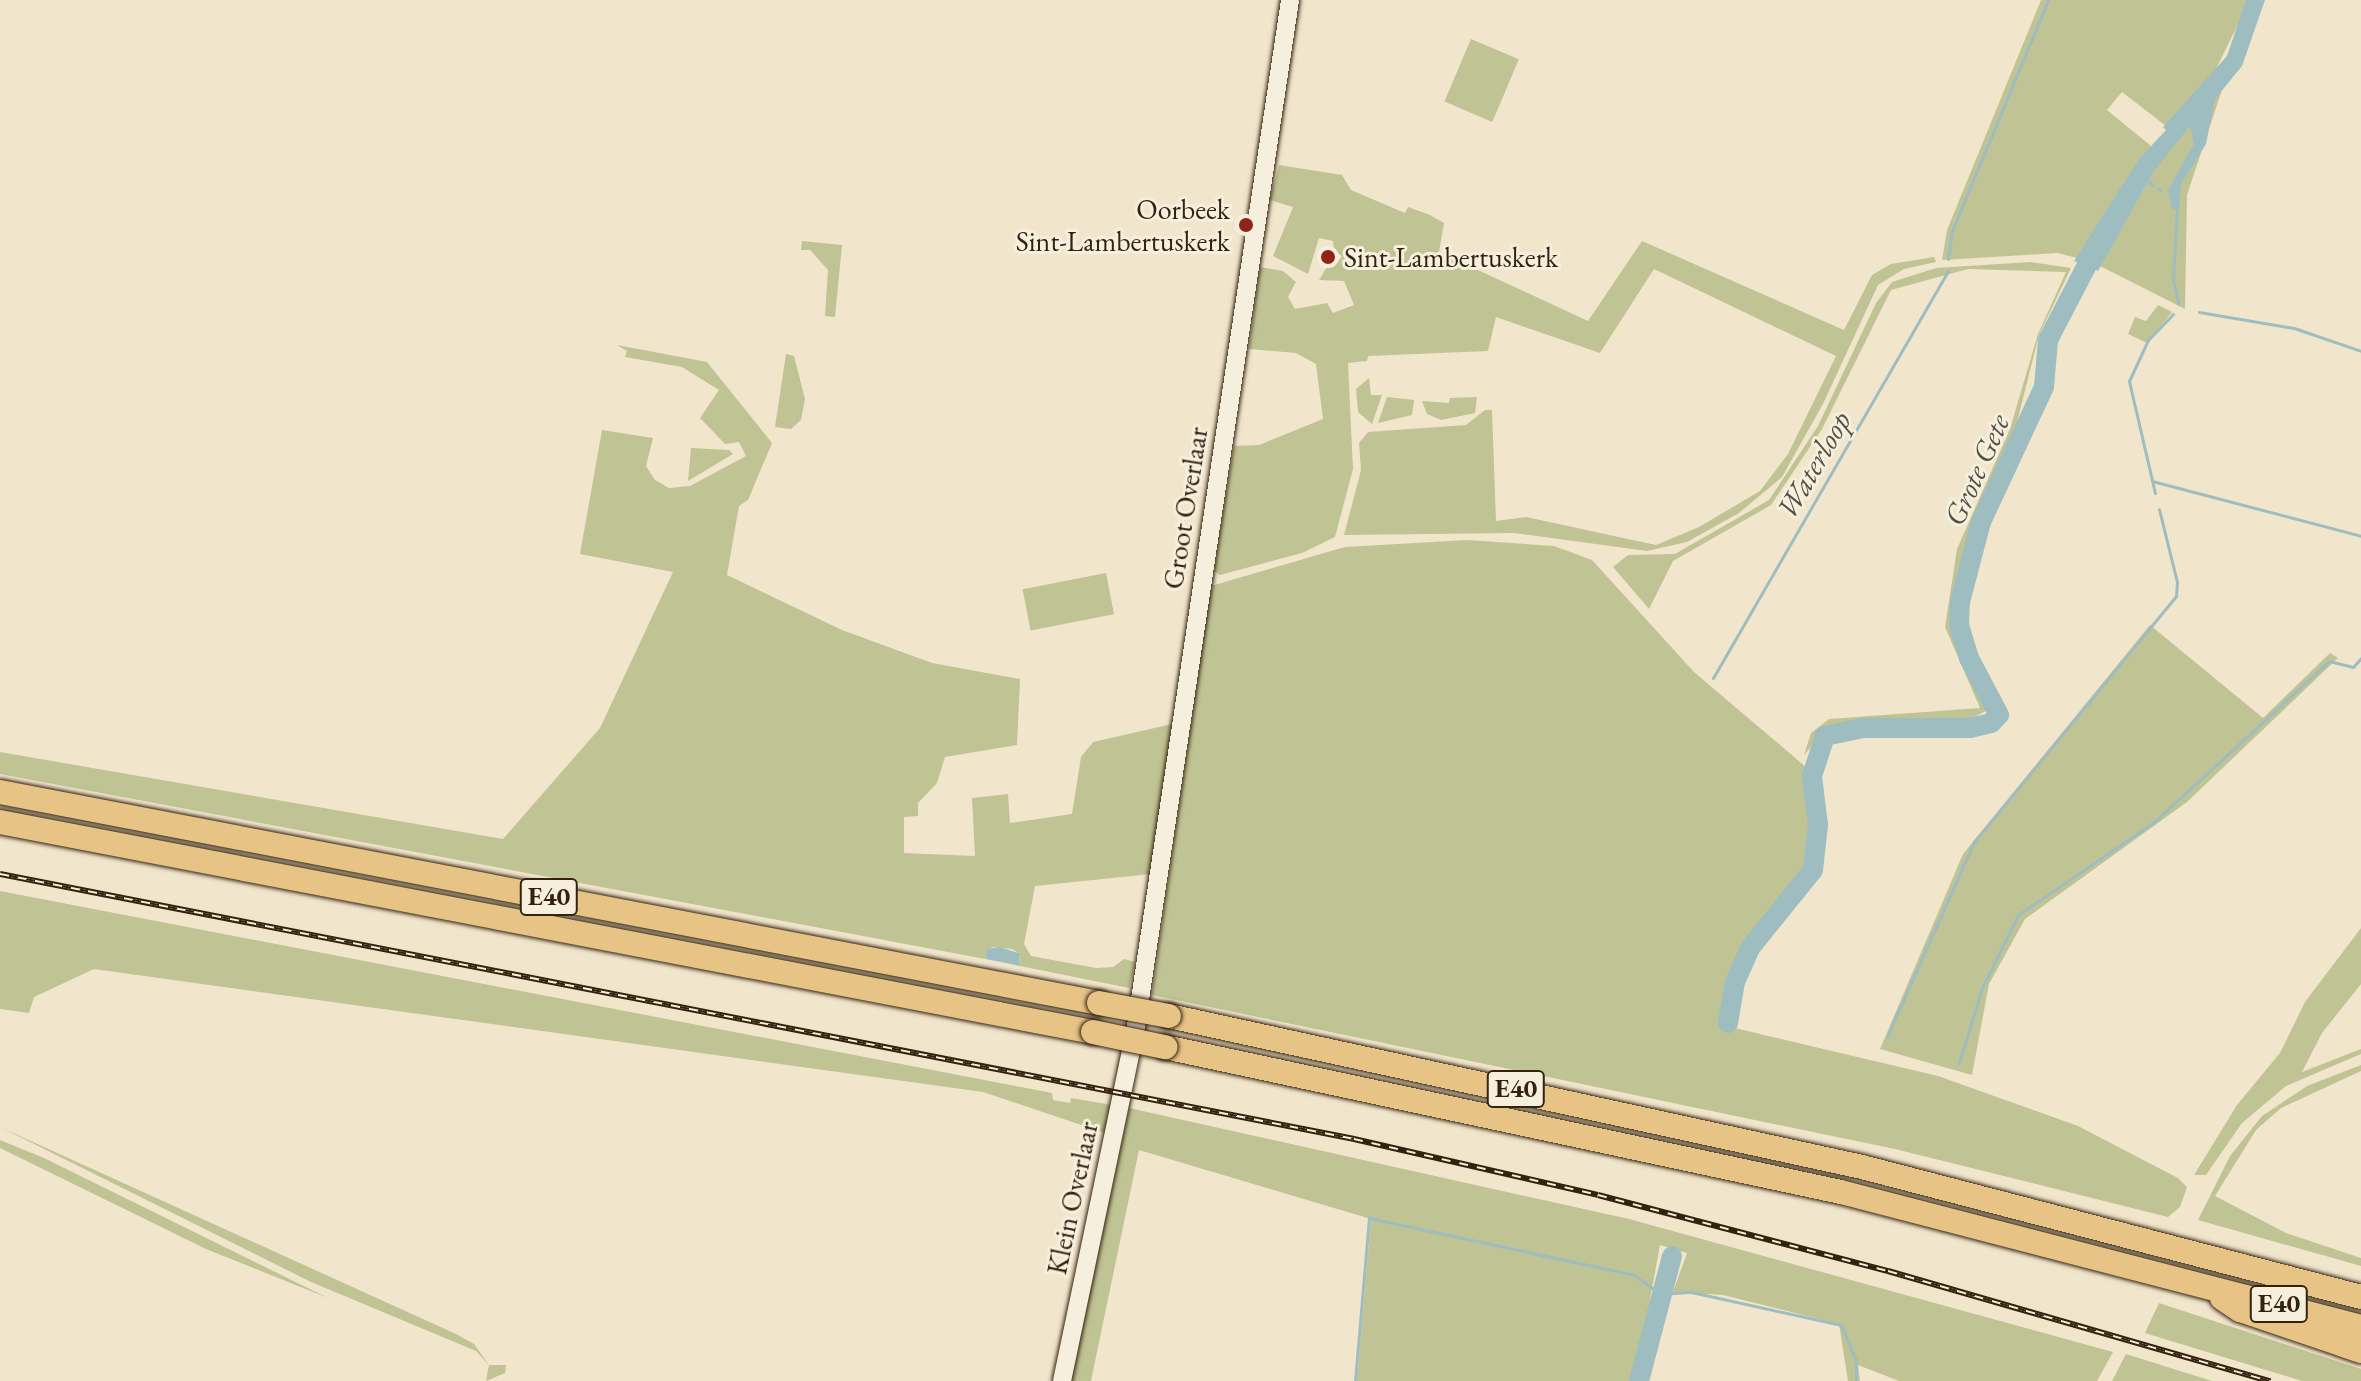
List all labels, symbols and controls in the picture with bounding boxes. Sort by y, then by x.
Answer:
place label: Oorbeek Sint-Lambertuskerk [1016,192,1230,258]
marker: Oorbeek Sint-Lambertuskerk [1237,216,1255,234]
place label: Sint-Lambertuskerk [1344,240,1558,274]
marker: Sint-Lambertuskerk [1319,248,1337,266]
water label: Waterloop [1769,405,1859,525]
water label: Grote Gete [1937,409,2017,531]
street label: Groot Overlaar [1156,425,1214,591]
road number: E40 [519,875,579,919]
road number: E40 [1486,1067,1546,1111]
street label: Klein Overlaar [1039,1118,1105,1278]
road number: E40 [2249,1282,2309,1326]

